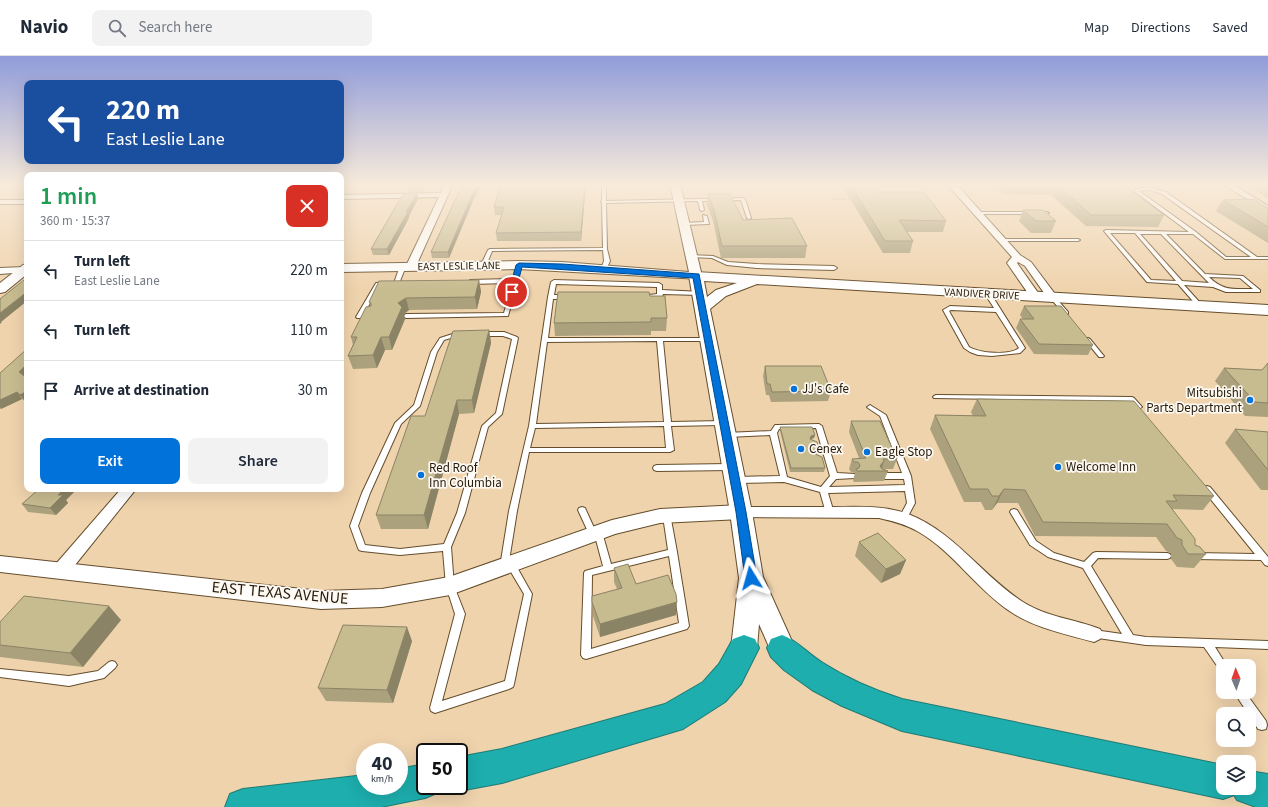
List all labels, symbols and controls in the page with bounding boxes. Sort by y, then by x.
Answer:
search box [92,10,372,46]
text: Navio [20,14,68,41]
icon: search [106,17,128,39]
text: Search here [138,17,212,38]
text: Map [1084,18,1109,38]
text: Directions [1131,18,1190,38]
text: Saved [1212,18,1248,38]
text: 220 m [106,90,180,130]
icon: left [40,96,92,148]
text: East Leslie Lane [106,127,225,152]
text: 1 min [40,179,97,214]
button: close [286,185,328,227]
text: 360 m · 15:37 [40,212,110,230]
text: Turn left [74,251,130,272]
street label: EAST LESLIE LANE [417,258,501,274]
icon: left [40,260,62,282]
text: 220 m [290,260,328,281]
text: East Leslie Lane [74,272,160,290]
pin [495,275,529,309]
icon: arrive [501,281,523,303]
street label: VANDIVER DRIVE [944,285,1020,303]
icon: left [40,320,62,342]
text: Turn left [74,320,130,341]
text: 110 m [290,320,328,341]
icon: arrive [40,380,62,402]
text: Arrive at destination [74,380,209,401]
text: 30 m [298,380,328,401]
place label: JJ's Cafe [802,380,849,398]
marker: JJ's Cafe [789,384,799,394]
place label: Mitsubishi Parts Department [1146,384,1243,417]
marker: Mitsubishi Parts Department [1245,395,1255,405]
button: Exit [40,438,180,484]
button: Share [188,438,328,484]
place label: Cenex [809,440,842,458]
place label: Eagle Stop [875,443,932,461]
marker: Cenex [796,444,806,454]
marker: Eagle Stop [862,447,872,457]
place label: Welcome Inn [1066,458,1136,476]
place label: Red Roof Inn Columbia [429,459,502,492]
marker: Welcome Inn [1053,462,1063,472]
marker: Red Roof Inn Columbia [416,470,426,480]
position arrow [730,557,772,599]
street label: EAST TEXAS AVENUE [211,576,349,610]
north arrow [1216,659,1256,699]
map controls [1216,659,1256,795]
button: search [1216,707,1256,747]
speed limit sign: 50 [416,743,468,795]
text: 40 [371,750,393,778]
button: layers [1216,755,1256,795]
text: km/h [371,772,393,786]

